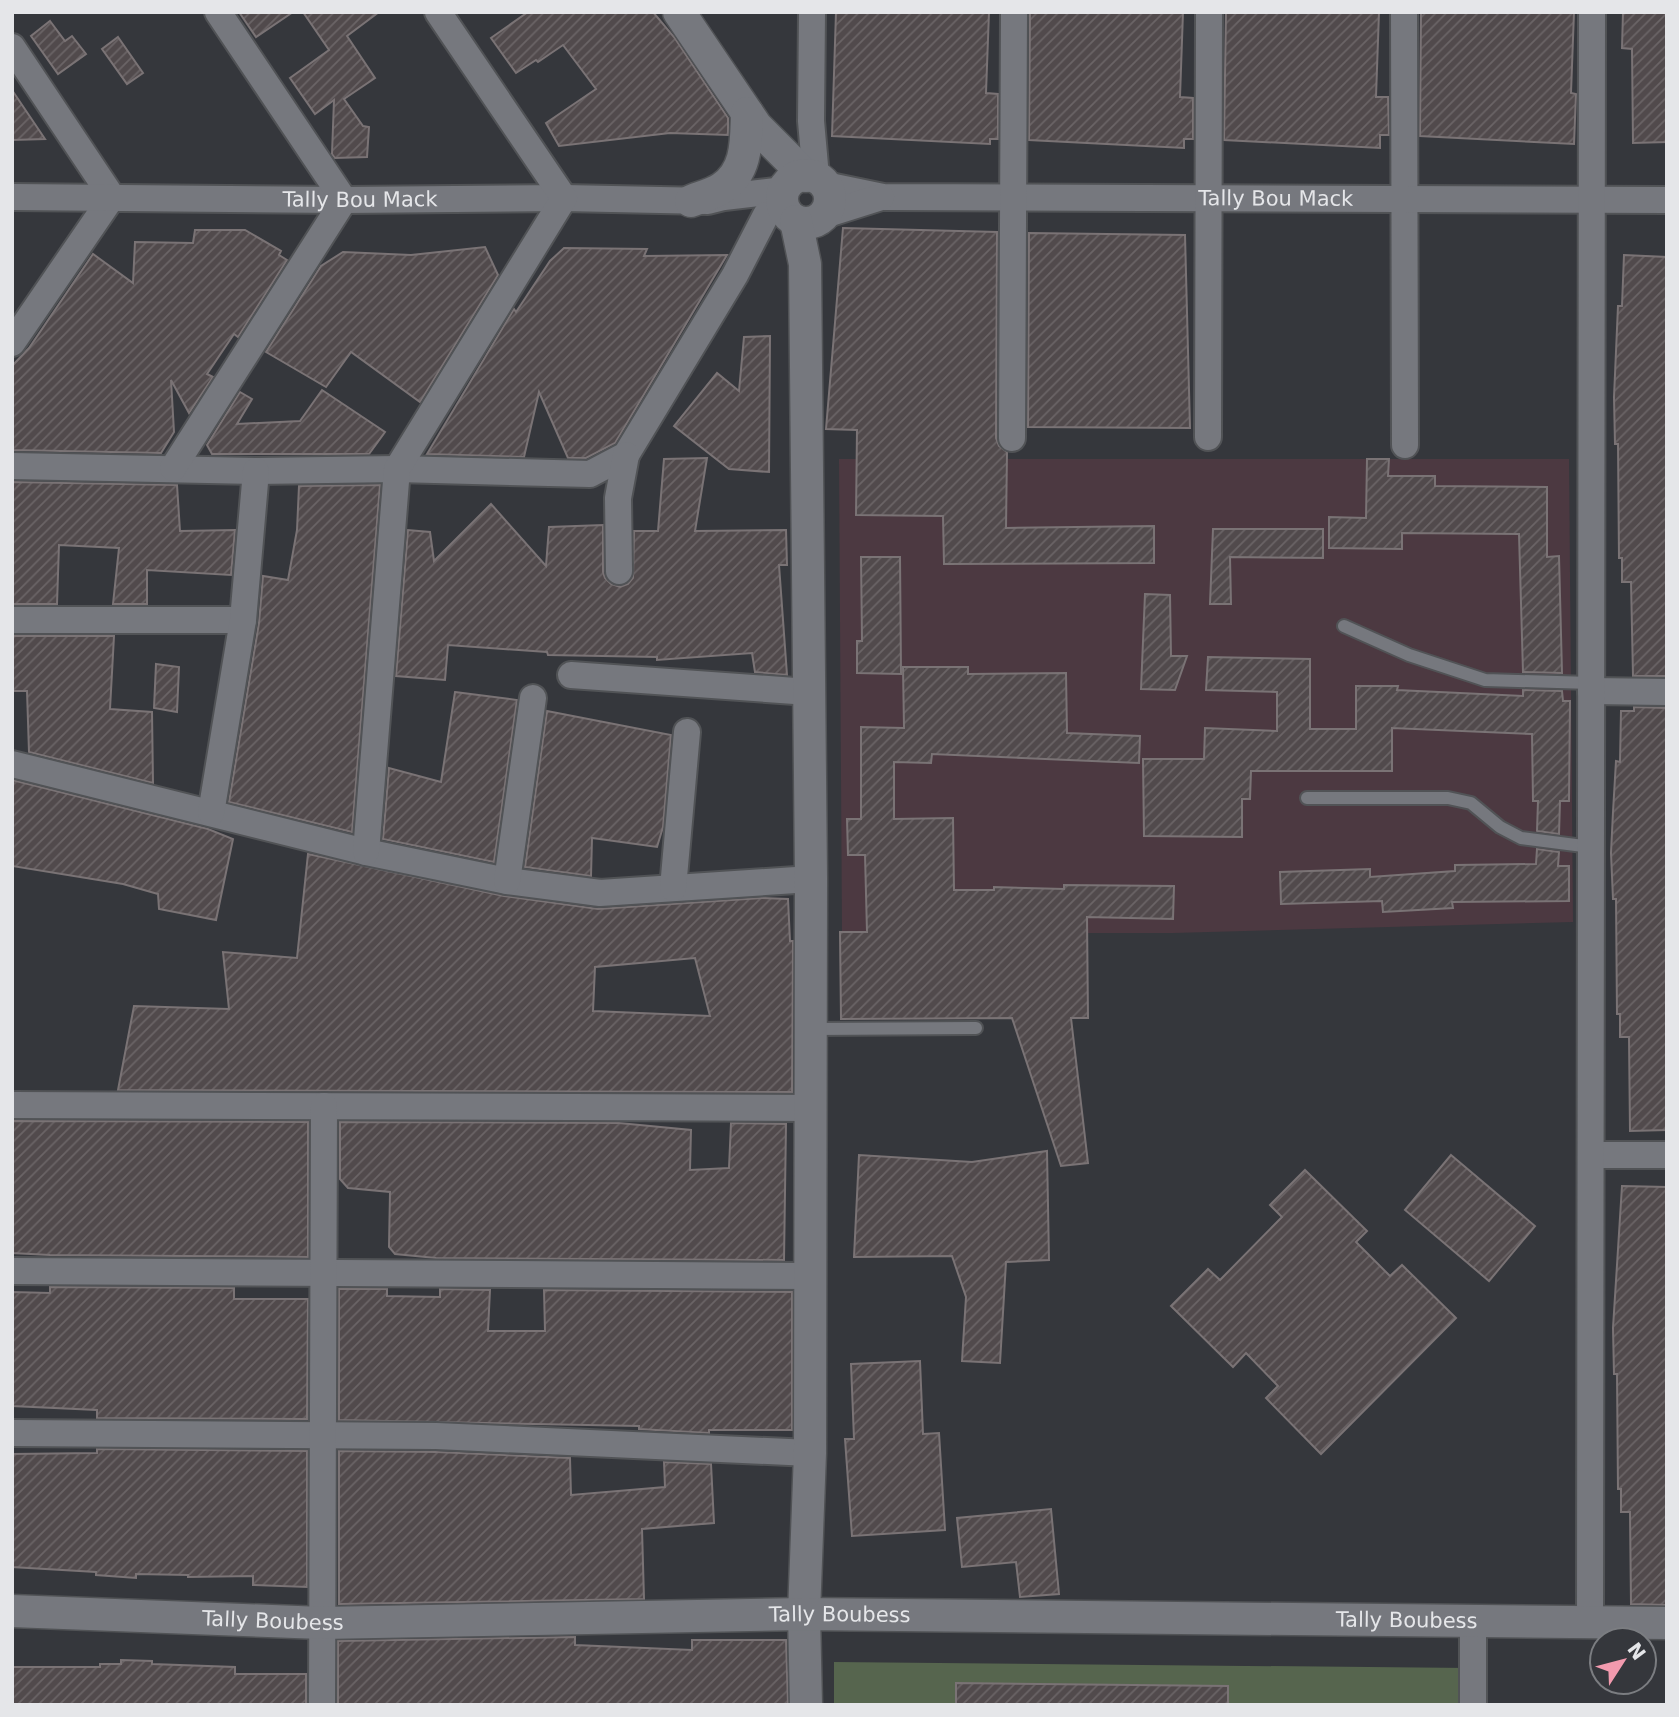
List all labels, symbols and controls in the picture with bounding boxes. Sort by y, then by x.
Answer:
street label: Tally Bou Mack [1197,186,1354,211]
street label: Tally Bou Mack [281,187,438,212]
street label: Tally Boubess [768,1602,911,1627]
street label: Tally Boubess [200,1606,344,1635]
street label: Tally Boubess [1335,1608,1478,1633]
north arrow [1588,1626,1658,1696]
text: N [1623,1638,1650,1664]

